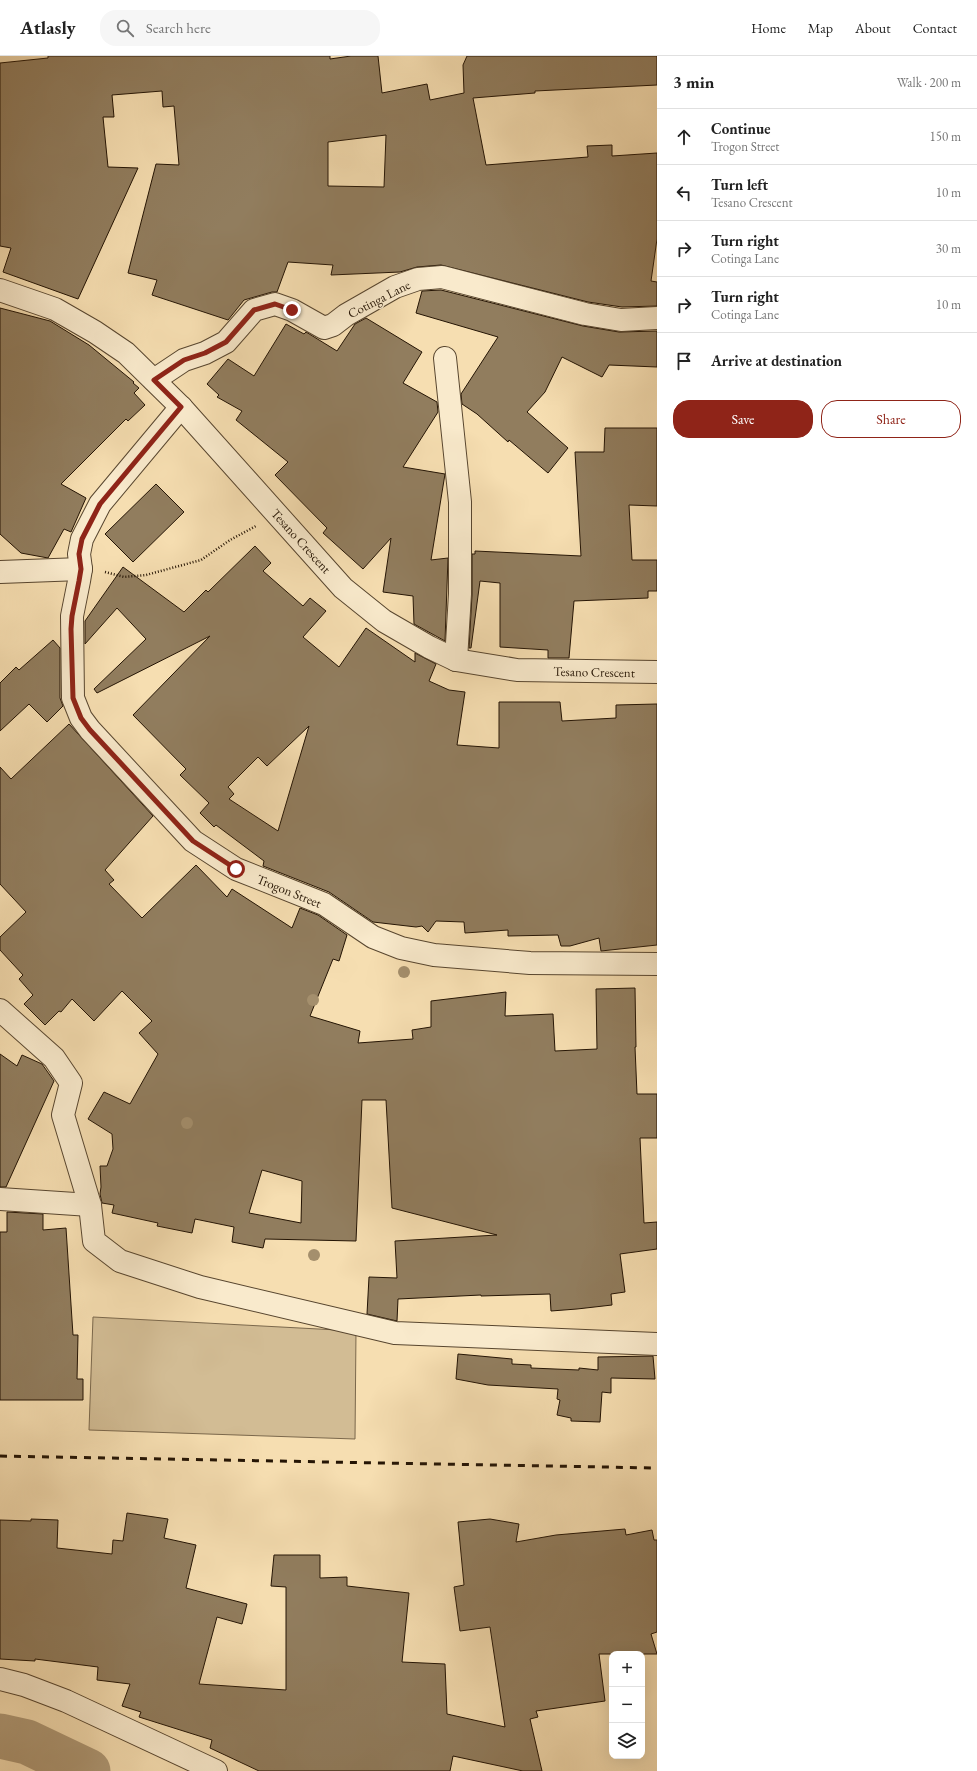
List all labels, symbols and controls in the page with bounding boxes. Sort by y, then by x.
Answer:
search box [100,10,380,46]
text: Atlasly [20,15,76,40]
icon: search [114,17,136,39]
text: Search here [146,18,211,37]
text: Home [751,19,786,37]
text: Map [808,19,833,37]
text: About [855,19,891,37]
text: Contact [913,19,957,37]
text: 3 min [673,71,714,93]
text: Walk · 200 m [897,74,961,91]
text: Continue [711,119,771,138]
icon: ahead [673,126,695,148]
text: 150 m [930,128,961,145]
text: Trogon Street [711,138,779,155]
text: Turn left [711,175,768,194]
icon: left [673,182,695,204]
text: 10 m [936,184,961,201]
text: Tesano Crescent [711,194,793,211]
text: Turn right [711,231,779,250]
icon: right [673,238,695,260]
text: 30 m [936,240,961,257]
text: Cotinga Lane [711,250,779,267]
street label: Cotinga Lane [345,276,413,322]
text: Turn right [711,287,779,306]
icon: right [673,294,695,316]
text: 10 m [936,296,961,313]
route end [283,301,301,319]
text: Cotinga Lane [711,306,779,323]
icon: arrive [673,350,695,372]
text: Arrive at destination [711,351,842,370]
button: Save [673,400,813,438]
button: Share [821,400,961,438]
street label: Tesano Crescent [267,505,335,577]
street label: Tesano Crescent [553,663,635,681]
route start [227,860,245,878]
street label: Trogon Street [254,870,324,912]
map controls [609,1651,645,1759]
button: + [609,1651,645,1687]
button: − [609,1687,645,1723]
button: layers [609,1723,645,1759]

